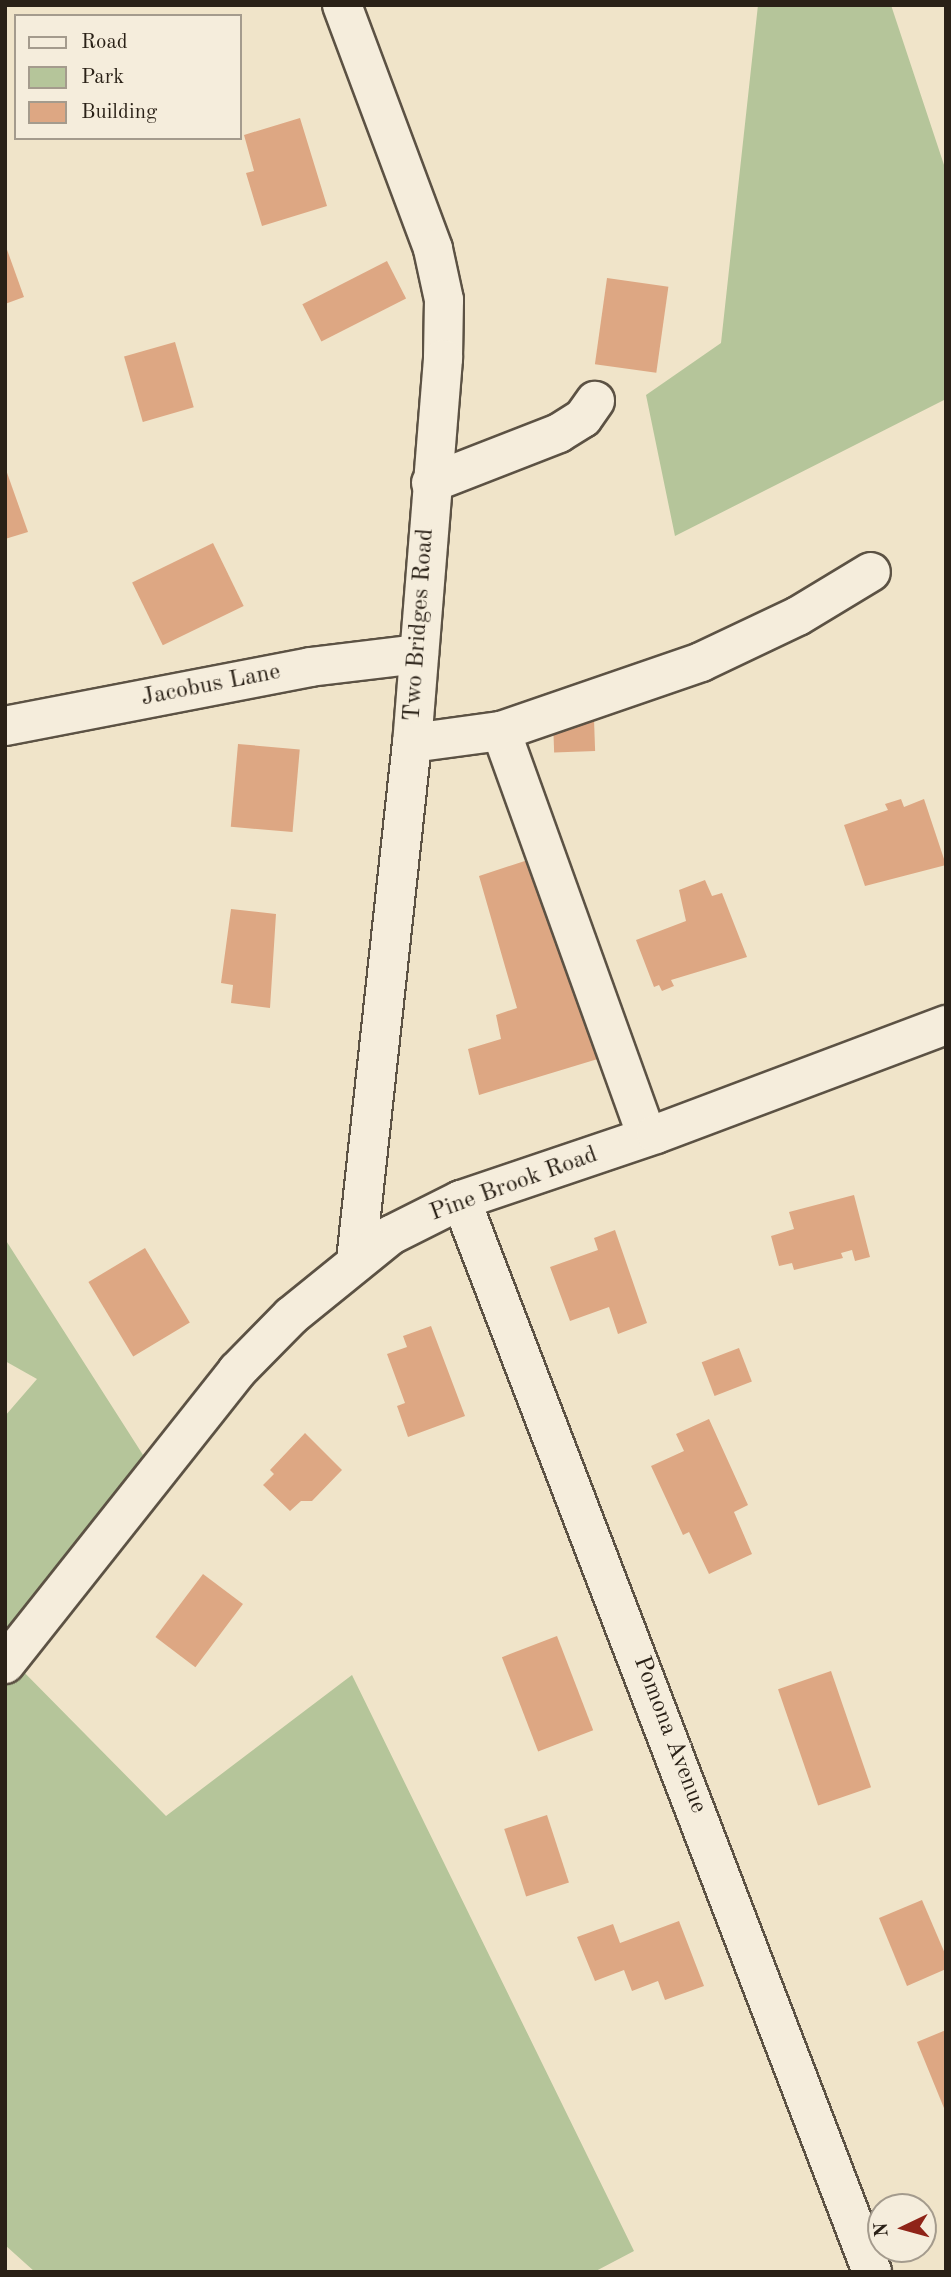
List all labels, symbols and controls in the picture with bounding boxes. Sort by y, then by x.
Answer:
legend [14,14,242,140]
text: Road [81,32,128,53]
text: Park [81,67,124,88]
text: Building [81,102,157,123]
street label: Two Bridges Road [399,528,441,722]
street label: Jacobus Lane [139,658,283,714]
street label: Pine Brook Road [426,1141,602,1229]
street label: Pomona Avenue [626,1652,712,1818]
north arrow [867,2193,937,2263]
text: N [872,2222,893,2238]

